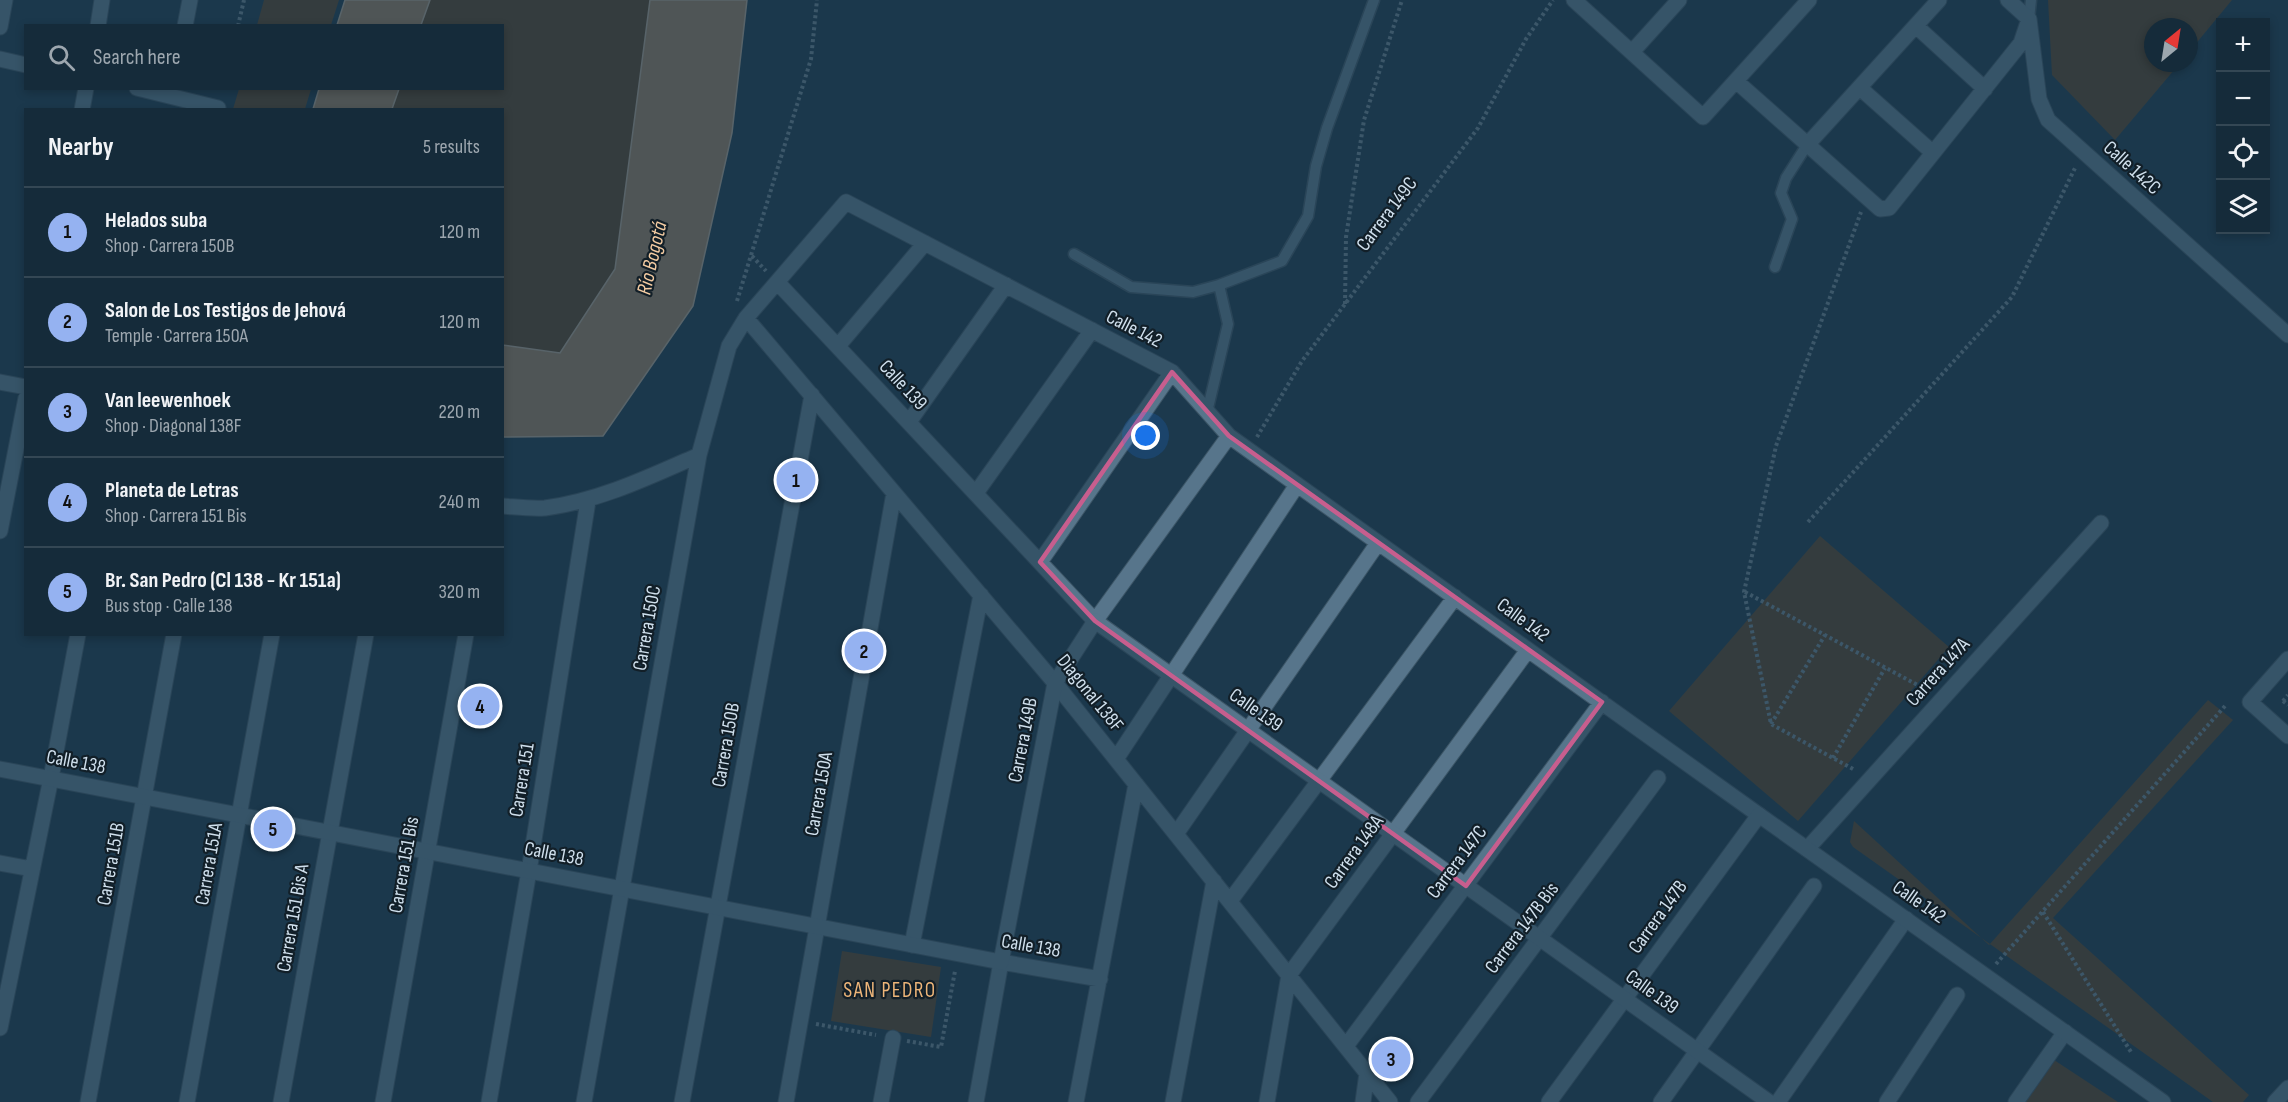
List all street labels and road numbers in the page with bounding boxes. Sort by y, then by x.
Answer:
street label: Calle 142C [2098,136,2166,200]
street label: Carrera 149C [1351,172,1423,256]
street label: Calle 142 [1102,305,1166,353]
street label: Calle 139 [874,355,932,415]
street label: Carrera 150C [628,583,666,673]
street label: Calle 142 [1492,593,1554,647]
street label: Carrera 147A [1901,632,1975,711]
street label: Diagonal 138F [1052,649,1129,737]
street label: Calle 139 [1225,683,1287,737]
street label: Carrera 149B [1003,696,1043,784]
street label: Carrera 150B [707,701,745,789]
street label: Carrera 151 [504,741,540,819]
street label: Calle 138 [44,745,108,779]
street label: Carrera 150A [800,750,838,838]
street label: Carrera 148A [1319,810,1389,894]
street label: Carrera 151 Bis [384,815,424,915]
street label: Carrera 151A [190,820,228,907]
street label: Carrera 151B [92,821,130,907]
street label: Carrera 147C [1422,821,1492,903]
street label: Calle 138 [522,837,586,871]
street label: Carrera 151 Bis A [272,862,314,974]
street label: Calle 142 [1888,875,1950,929]
street label: Carrera 147B [1623,876,1693,958]
street label: Carrera 147B Bis [1480,878,1564,978]
street label: Calle 138 [999,929,1063,963]
street label: Calle 139 [1621,965,1683,1019]

